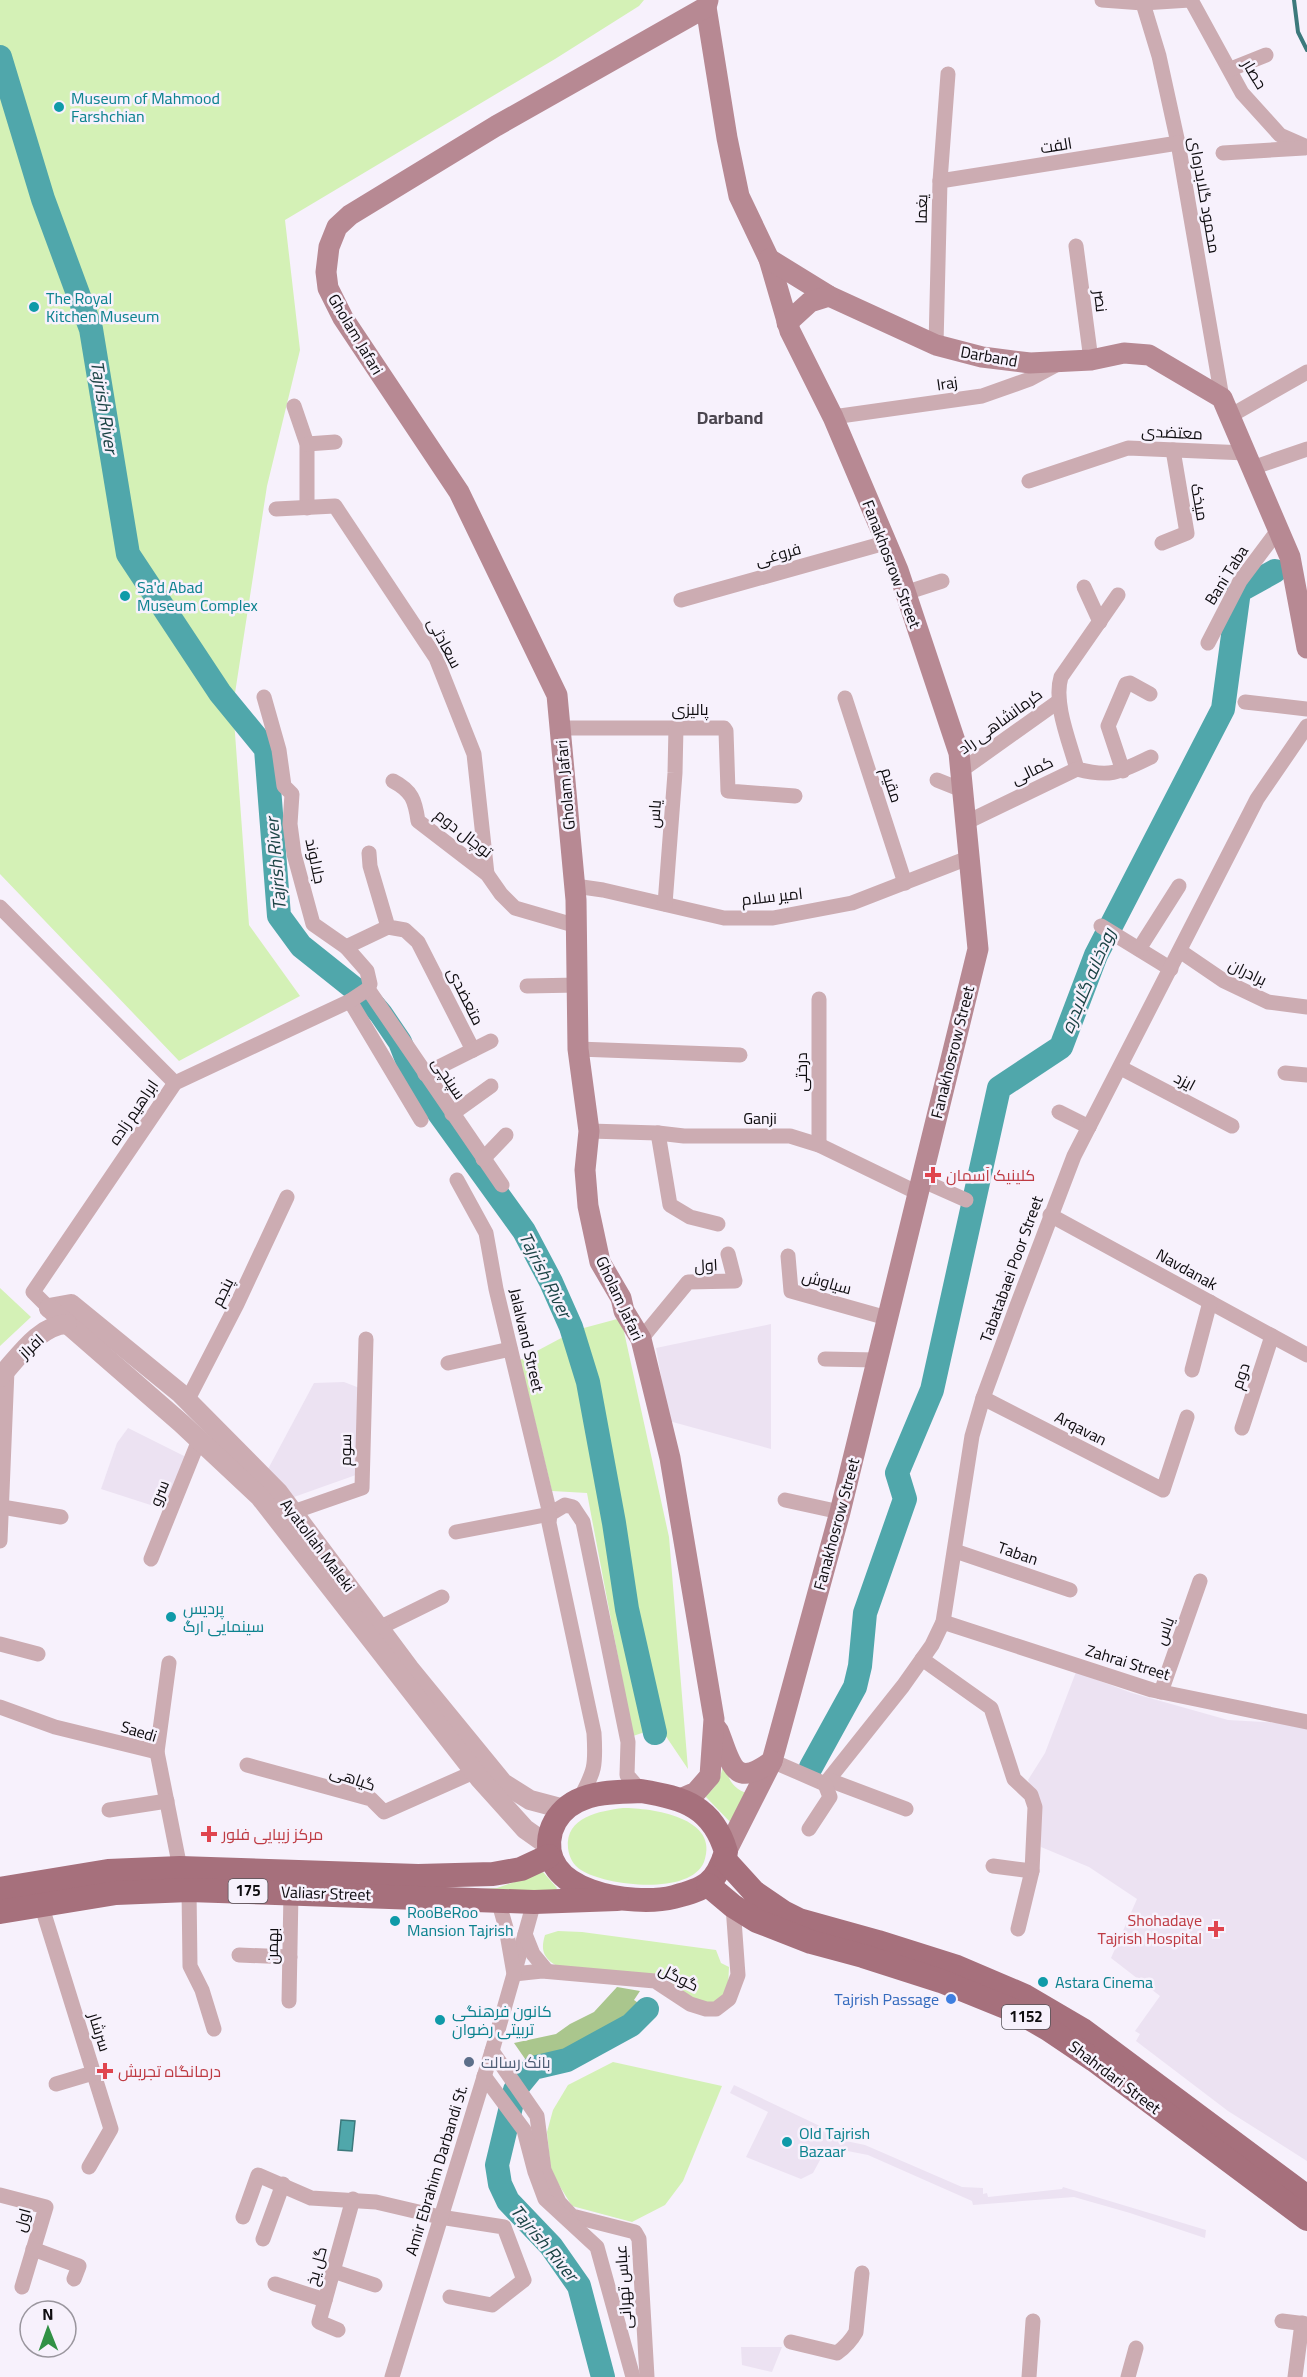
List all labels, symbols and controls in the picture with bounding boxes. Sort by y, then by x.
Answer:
street label: حصار [1234,52,1276,95]
place label: Museum of Mahmood Farshchian [71,83,220,131]
marker: Museum of Mahmood Farshchian [52,100,66,114]
street label: الفت [1038,128,1074,162]
street label: محمود گلابدره‌ای [1180,134,1230,256]
street label: یغما [906,193,936,224]
place label: The Royal Kitchen Museum [46,283,159,331]
street label: Gholam Jafari [320,287,392,381]
street label: نصر [1085,287,1117,314]
marker: The Royal Kitchen Museum [27,300,41,314]
street label: Darband [958,336,1020,376]
water label: Tajrish River [81,358,129,458]
street label: Iraj [934,367,960,399]
district label: Darband [697,401,763,434]
street label: معتضدی [1140,415,1204,449]
street label: میخک [1182,481,1218,523]
street label: Fanakhosrow Street [854,495,930,633]
street label: فروغی [751,533,805,575]
street label: Bani Taba [1196,539,1256,611]
place label: Sa'd Abad Museum Complex [137,572,258,620]
marker: Sa'd Abad Museum Complex [118,589,132,603]
street label: سعادتی [419,612,471,674]
street label: کرمانشاهی راد [951,680,1049,762]
street label: پالیزی [671,694,709,724]
street label: Gholam Jafari [546,739,584,831]
street label: کمالی [1006,747,1058,793]
street label: مقیم [872,763,912,807]
street label: یاس [638,798,670,829]
street label: توچال دوم [428,800,501,866]
water label: Tajrish River [255,813,296,912]
street label: جلالوند [297,835,335,887]
street label: امیر سلام [740,878,804,914]
water label: رودخانه گلابدره [1051,922,1125,1039]
street label: برادران [1223,950,1273,994]
street label: متعضدی [439,962,493,1030]
street label: Fanakhosrow Street [921,982,983,1122]
street label: سپنچی [424,1050,474,1106]
street label: درختی [786,1052,816,1092]
street label: ایزد [1169,1063,1201,1099]
street label: ابراهیم زاده [100,1073,166,1151]
street label: Ganji [743,1103,777,1133]
place label: کلینیک آسمان [946,1160,1035,1190]
marker: کلینیک آسمان [924,1166,942,1184]
street label: Tabatabaei Poor Street [970,1191,1052,1347]
water label: Tajrish River [510,1226,583,1326]
street label: Navdanak [1150,1240,1224,1299]
street label: اول [693,1249,719,1281]
street label: Gholam Jafari [587,1251,653,1345]
street label: سیاوش [798,1261,856,1303]
street label: پنجم [202,1272,242,1312]
street label: Jalalvand Street [500,1285,554,1395]
street label: افراز [10,1326,51,1367]
street label: دوم [1222,1359,1258,1393]
street label: Arqavan [1049,1402,1113,1454]
street label: سوم [330,1433,360,1467]
street label: Fanakhosrow Street [804,1454,868,1594]
street label: سرو [140,1475,178,1511]
street label: Ayatollah Maleki [273,1492,363,1598]
street label: Taban [994,1532,1042,1574]
place label: پردیس سینمایی ارگ [183,1593,264,1641]
marker: پردیس سینمایی ارگ [164,1610,178,1624]
street label: یاس [1145,1612,1183,1649]
street label: Zahrai Street [1082,1635,1174,1689]
street label: Saedi [117,1711,161,1751]
street label: گیاهی [326,1756,380,1800]
place label: مرکز زیبایی فلور [221,1819,323,1849]
marker: مرکز زیبایی فلور [200,1825,218,1843]
street label: Valiasr Street [280,1876,372,1910]
road number: 175 [228,1879,268,1903]
place label: RooBeRoo Mansion Tajrish [407,1897,514,1945]
place label: Shohadaye Tajrish Hospital [1098,1905,1202,1953]
marker: RooBeRoo Mansion Tajrish [388,1914,402,1928]
marker: Shohadaye Tajrish Hospital [1207,1920,1225,1938]
street label: بهمن [257,1927,287,1965]
street label: گوگل [653,1954,705,2000]
place label: Astara Cinema [1055,1967,1153,1997]
marker: Astara Cinema [1036,1975,1050,1989]
place label: Tajrish Passage [834,1984,939,2014]
marker: Tajrish Passage [944,1992,958,2006]
place label: کانون فرهنگی تربیتی رضوان [452,1996,552,2044]
road number: 1152 [1002,2005,1050,2029]
street label: سرشار [80,2008,120,2055]
marker: کانون فرهنگی تربیتی رضوان [433,2013,447,2027]
street label: Shahrdari Street [1062,2032,1168,2122]
place label: بانک رسالت [481,2047,551,2077]
marker: بانک رسالت [462,2055,476,2069]
place label: درمانگاه تجریش [118,2056,221,2086]
marker: درمانگاه تجریش [96,2062,114,2080]
street label: Amir Ebrahim Darbandi St. [396,2081,476,2259]
place label: Old Tajrish Bazaar [799,2118,870,2166]
marker: Old Tajrish Bazaar [780,2135,794,2149]
water label: Tajrish River [502,2196,589,2291]
street label: اول [4,2205,40,2235]
street label: گل یخ [296,2243,336,2289]
street label: عباس تهرانی [605,2244,641,2330]
north arrow [18,2299,78,2359]
text: N [42,2299,53,2329]

